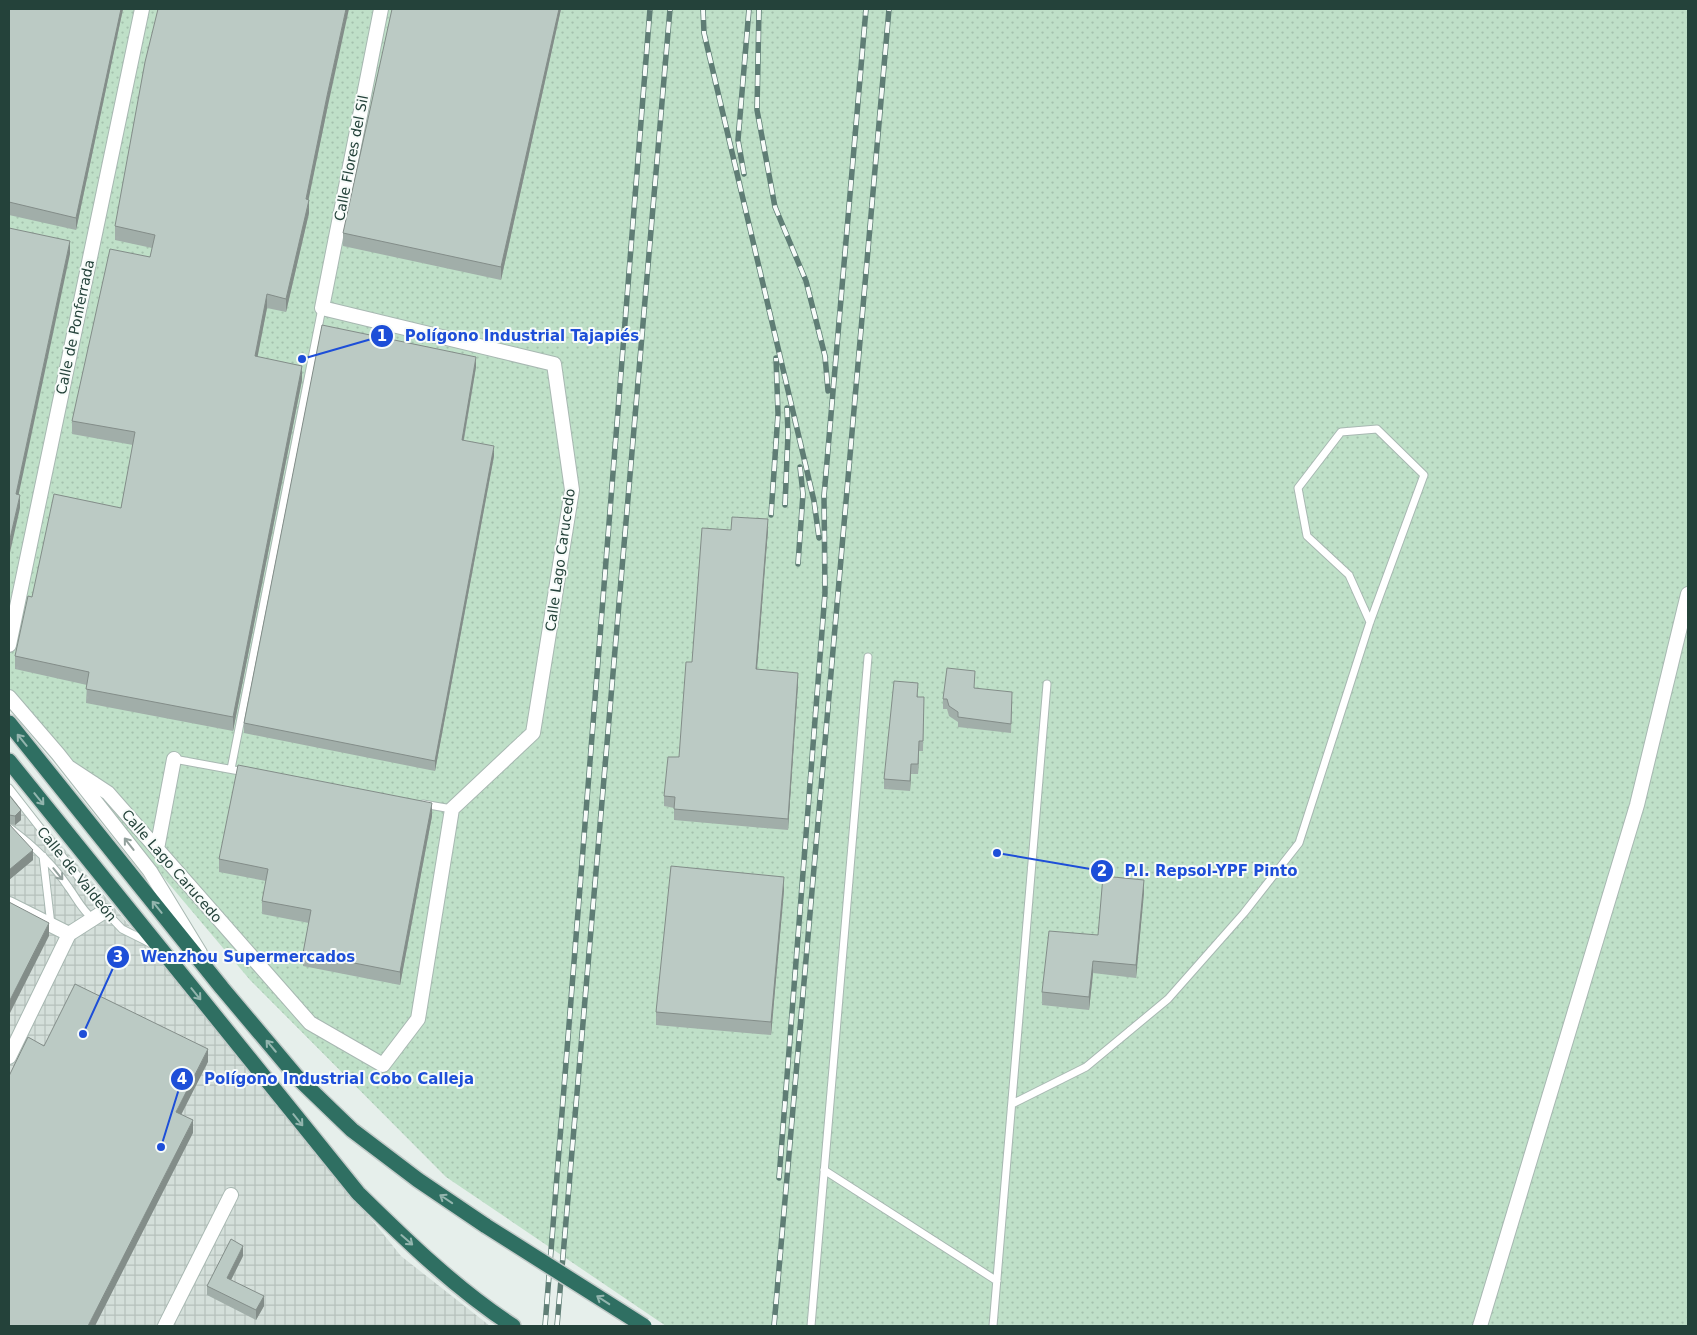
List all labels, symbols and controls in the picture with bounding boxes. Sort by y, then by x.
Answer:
street label: Calle Flores del Sil [331,94,371,222]
street label: Calle de Ponferrada [53,258,97,396]
callout: Polígono Industrial Tajapiés [369,321,649,351]
text: 1 [377,327,387,345]
text: Polígono Industrial Tajapiés [405,327,639,345]
street label: Calle Lago Carucedo [542,487,578,633]
one-way arrow [17,734,28,747]
one-way arrow [34,793,45,806]
street label: Calle Lago Carucedo [119,806,225,926]
street label: Calle de Valdeón [34,823,120,925]
one-way arrow [124,837,134,851]
callout: P.I. Repsol-YPF Pinto [1089,856,1307,886]
text: 2 [1097,862,1107,880]
text: P.I. Repsol-YPF Pinto [1125,862,1297,880]
one-way arrow [53,867,64,880]
one-way arrow [152,901,163,914]
callout: Wenzhou Supermercados [105,942,365,972]
text: 3 [113,948,123,966]
text: Wenzhou Supermercados [141,948,355,966]
one-way arrow [190,988,201,1001]
one-way arrow [266,1040,277,1053]
callout: Polígono Industrial Cobo Calleja [169,1064,484,1094]
text: 4 [177,1070,187,1088]
text: Polígono Industrial Cobo Calleja [204,1070,474,1088]
one-way arrow [293,1113,304,1126]
one-way arrow [439,1194,453,1204]
one-way arrow [401,1235,414,1246]
one-way arrow [596,1295,610,1305]

